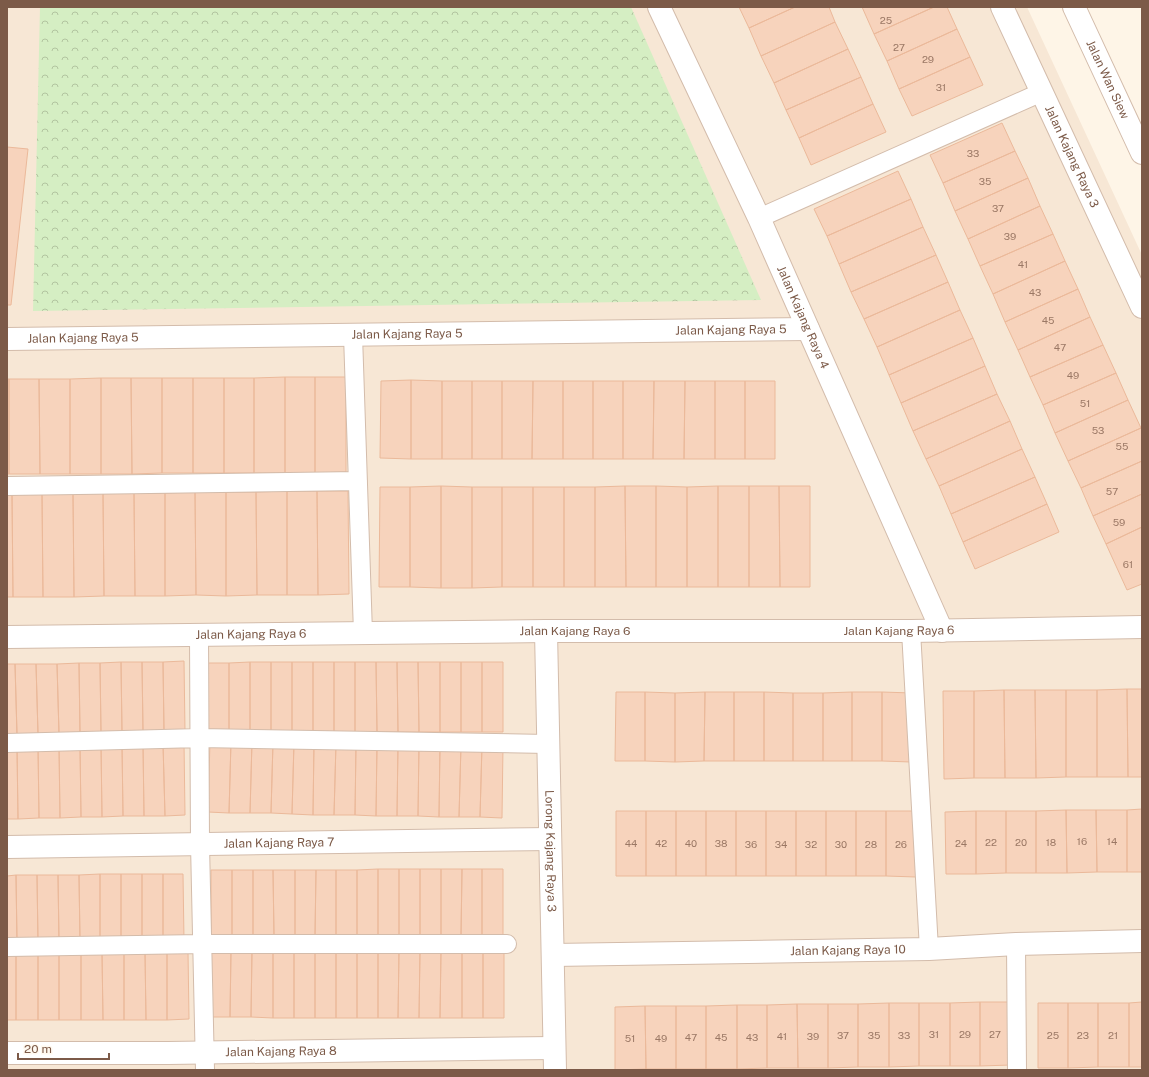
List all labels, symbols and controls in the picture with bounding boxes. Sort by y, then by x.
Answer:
house number: 25 [880,14,892,26]
street label: Jalan Wan Siew [1083,38,1132,122]
house number: 27 [893,41,905,53]
house number: 29 [922,53,934,65]
house number: 31 [936,81,946,93]
street label: Jalan Kajang Raya 3 [1042,103,1102,210]
house number: 33 [967,147,979,159]
house number: 35 [979,175,991,187]
house number: 37 [992,202,1004,214]
house number: 39 [1004,230,1016,242]
house number: 41 [1018,258,1028,270]
street label: Jalan Kajang Raya 4 [774,264,832,371]
house number: 43 [1029,286,1041,298]
house number: 45 [1042,314,1054,326]
street label: Jalan Kajang Raya 5 [675,322,787,338]
street label: Jalan Kajang Raya 5 [351,326,463,342]
street label: Jalan Kajang Raya 5 [27,330,139,346]
house number: 47 [1054,341,1066,353]
house number: 49 [1067,369,1079,381]
house number: 51 [1080,397,1090,409]
house number: 53 [1092,424,1104,436]
house number: 55 [1116,440,1128,452]
house number: 57 [1106,485,1118,497]
house number: 59 [1113,516,1125,528]
house number: 61 [1123,558,1133,570]
street label: Jalan Kajang Raya 6 [843,623,955,638]
street label: Jalan Kajang Raya 6 [519,624,630,638]
street label: Jalan Kajang Raya 6 [195,627,307,642]
street label: Lorong Kajang Raya 3 [542,790,559,912]
street label: Jalan Kajang Raya 7 [223,835,334,851]
house number: 16 [1077,835,1087,847]
house number: 14 [1107,835,1117,847]
house number: 22 [985,836,997,848]
house number: 20 [1015,836,1027,848]
house number: 18 [1046,836,1056,848]
house number: 44 [625,837,637,849]
house number: 42 [655,837,667,849]
house number: 40 [685,837,697,849]
house number: 38 [715,837,727,849]
house number: 24 [955,837,967,849]
house number: 36 [745,838,757,850]
house number: 34 [775,838,787,850]
house number: 32 [805,838,817,850]
house number: 30 [835,838,847,850]
house number: 28 [865,838,877,850]
house number: 26 [895,838,907,850]
street label: Jalan Kajang Raya 10 [790,942,906,958]
house number: 31 [929,1028,939,1040]
house number: 29 [959,1028,971,1040]
house number: 27 [989,1028,1001,1040]
house number: 37 [837,1029,849,1041]
house number: 35 [868,1029,880,1041]
house number: 33 [898,1029,910,1041]
house number: 25 [1047,1029,1059,1041]
house number: 23 [1077,1029,1089,1041]
house number: 21 [1108,1029,1118,1041]
house number: 41 [777,1030,787,1042]
house number: 39 [807,1030,819,1042]
house number: 47 [685,1031,697,1043]
house number: 45 [715,1031,727,1043]
house number: 43 [746,1031,758,1043]
house number: 51 [625,1032,635,1044]
house number: 49 [655,1032,667,1044]
scale bar [18,1035,109,1061]
text: 20 m [24,1042,52,1056]
street label: Jalan Kajang Raya 8 [225,1044,337,1059]

